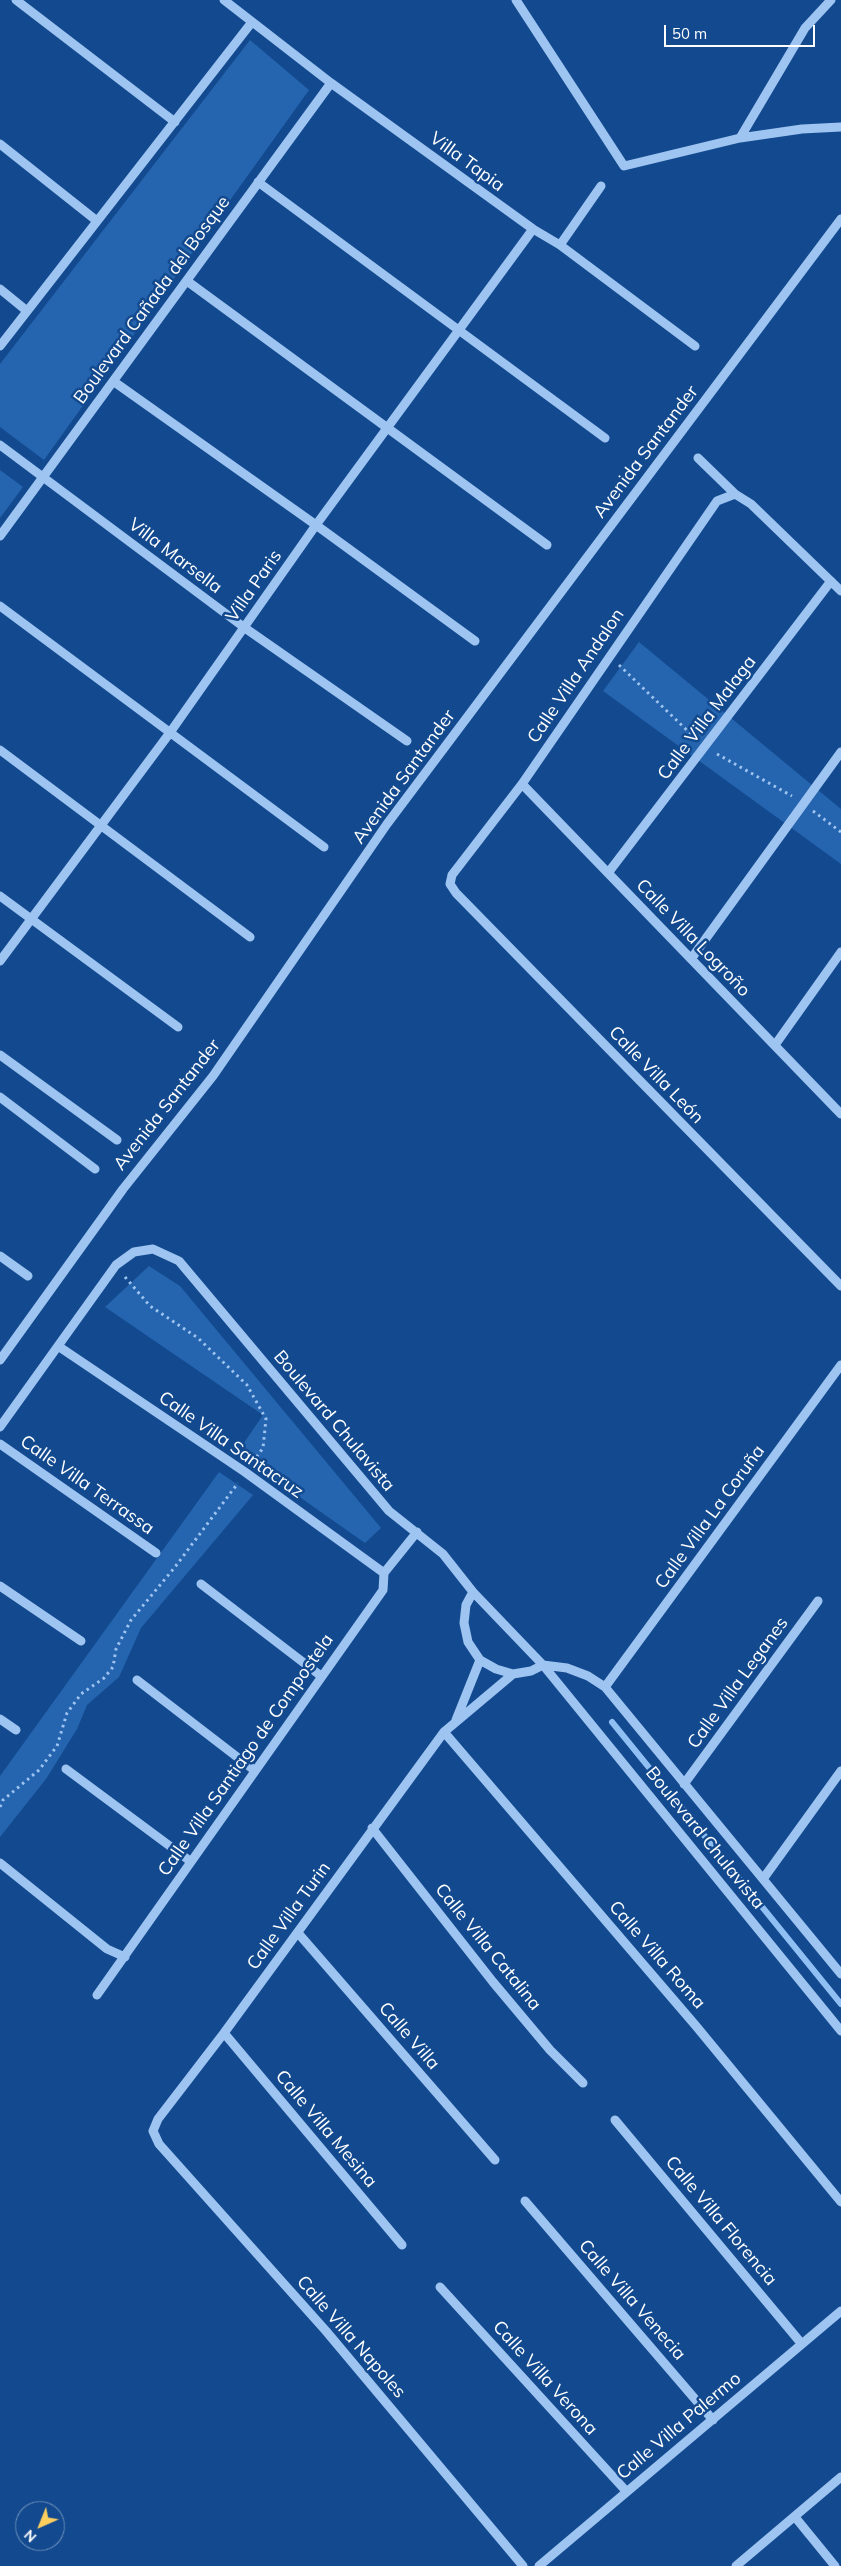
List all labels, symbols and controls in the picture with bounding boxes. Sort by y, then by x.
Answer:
scale bar [666,15,817,47]
text: 50 m [672,24,707,43]
street label: Villa Tapia [425,128,509,196]
street label: Boulevard Cañada del Bosque [69,192,235,408]
street label: Avenida Santander [589,381,703,523]
street label: Villa Marsella [124,514,226,598]
street label: Villa Paris [221,546,287,626]
street label: Calle Villa Andalon [523,605,629,747]
street label: Calle Villa Malaga [653,652,761,784]
street label: Avenida Santander [348,706,460,848]
street label: Calle Villa Logroño [631,875,755,1001]
street label: Calle Villa León [604,1022,708,1128]
street label: Avenida Santander [109,1035,225,1175]
street label: Boulevard Chulavista [269,1346,399,1496]
street label: Calle Villa Santacruz [155,1387,307,1503]
street label: Calle Villa Terrassa [16,1431,158,1539]
street label: Calle Villa La Coruña [651,1441,769,1593]
street label: Calle Villa Leganes [683,1613,793,1753]
street label: Calle Villa Santiago de Compostela [154,1630,338,1880]
street label: Boulevard Chulavista [641,1762,769,1914]
street label: Calle Villa Turin [243,1858,335,1974]
street label: Calle Villa Catalina [430,1879,546,2015]
street label: Calle Villa Roma [604,1897,710,2013]
street label: Calle Villa [374,1998,444,2074]
street label: Calle Villa Mesina [271,2066,381,2192]
street label: Calle Villa Florencia [661,2152,781,2290]
street label: Calle Villa Venecia [574,2235,690,2365]
street label: Calle Villa Napoles [292,2271,410,2403]
street label: Calle Villa Verona [488,2316,602,2440]
street label: Calle Villa Palermo [612,2368,746,2484]
north arrow [15,2501,65,2551]
text: N [20,2526,40,2546]

